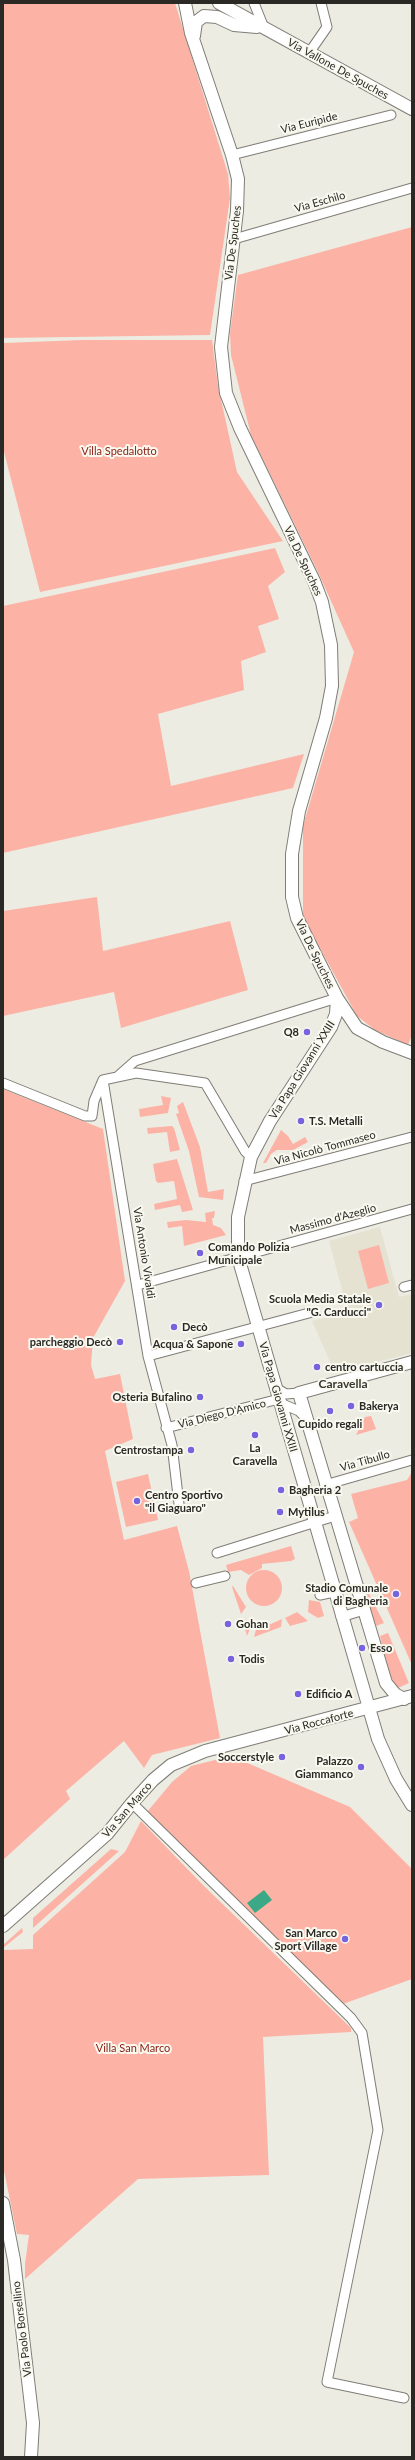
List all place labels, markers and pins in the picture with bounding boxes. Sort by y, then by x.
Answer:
place label: Q8 [284,1025,299,1039]
marker: Q8 [302,1027,312,1037]
place label: T.S. Metalli [309,1114,363,1128]
marker: T.S. Metalli [296,1116,306,1126]
place label: Comando Polizia Municipale [208,1240,290,1266]
marker: Comando Polizia Municipale [195,1248,205,1258]
place label: Scuola Media Statale "G. Carducci" [269,1292,371,1318]
marker: Scuola Media Statale "G. Carducci" [374,1300,384,1310]
place label: Decò [182,1320,208,1334]
marker: Decò [169,1322,179,1332]
place label: parcheggio Decò [30,1335,112,1349]
marker: parcheggio Decò [115,1337,125,1347]
place label: Acqua & Sapone [153,1337,233,1351]
marker: Acqua & Sapone [236,1339,246,1349]
place label: centro cartuccia [325,1360,403,1374]
marker: centro cartuccia [312,1362,322,1372]
place label: Osteria Bufalino [112,1390,192,1404]
marker: Osteria Bufalino [195,1392,205,1402]
place label: Bakerya [359,1399,399,1413]
marker: Bakerya [346,1401,356,1411]
marker: Cupido regali [325,1406,335,1416]
place label: Cupido regali [298,1417,362,1431]
marker: La Caravella [250,1430,260,1440]
place label: La Caravella [233,1441,277,1467]
place label: Centrostampa [114,1443,183,1457]
marker: Centrostampa [186,1445,196,1455]
place label: Bagheria 2 [289,1483,341,1497]
marker: Bagheria 2 [276,1485,286,1495]
place label: Centro Sportivo "il Giaguaro" [145,1488,223,1514]
marker: Centro Sportivo "il Giaguaro" [132,1496,142,1506]
place label: Mytilus [288,1505,325,1519]
marker: Mytilus [275,1507,285,1517]
place label: Stadio Comunale di Bagheria [305,1581,388,1607]
marker: Stadio Comunale di Bagheria [391,1589,401,1599]
place label: Gohan [236,1617,268,1631]
marker: Gohan [223,1619,233,1629]
place label: Esso [370,1641,392,1655]
marker: Esso [357,1643,367,1653]
place label: Todis [239,1652,264,1666]
marker: Todis [226,1654,236,1664]
place label: Edificio A [306,1687,352,1701]
marker: Edificio A [293,1689,303,1699]
place label: Soccerstyle [218,1750,274,1764]
marker: Soccerstyle [277,1752,287,1762]
place label: Palazzo Giammanco [295,1754,353,1780]
marker: Palazzo Giammanco [356,1762,366,1772]
place label: San Marco Sport Village [275,1926,337,1952]
marker: San Marco Sport Village [340,1934,350,1944]

